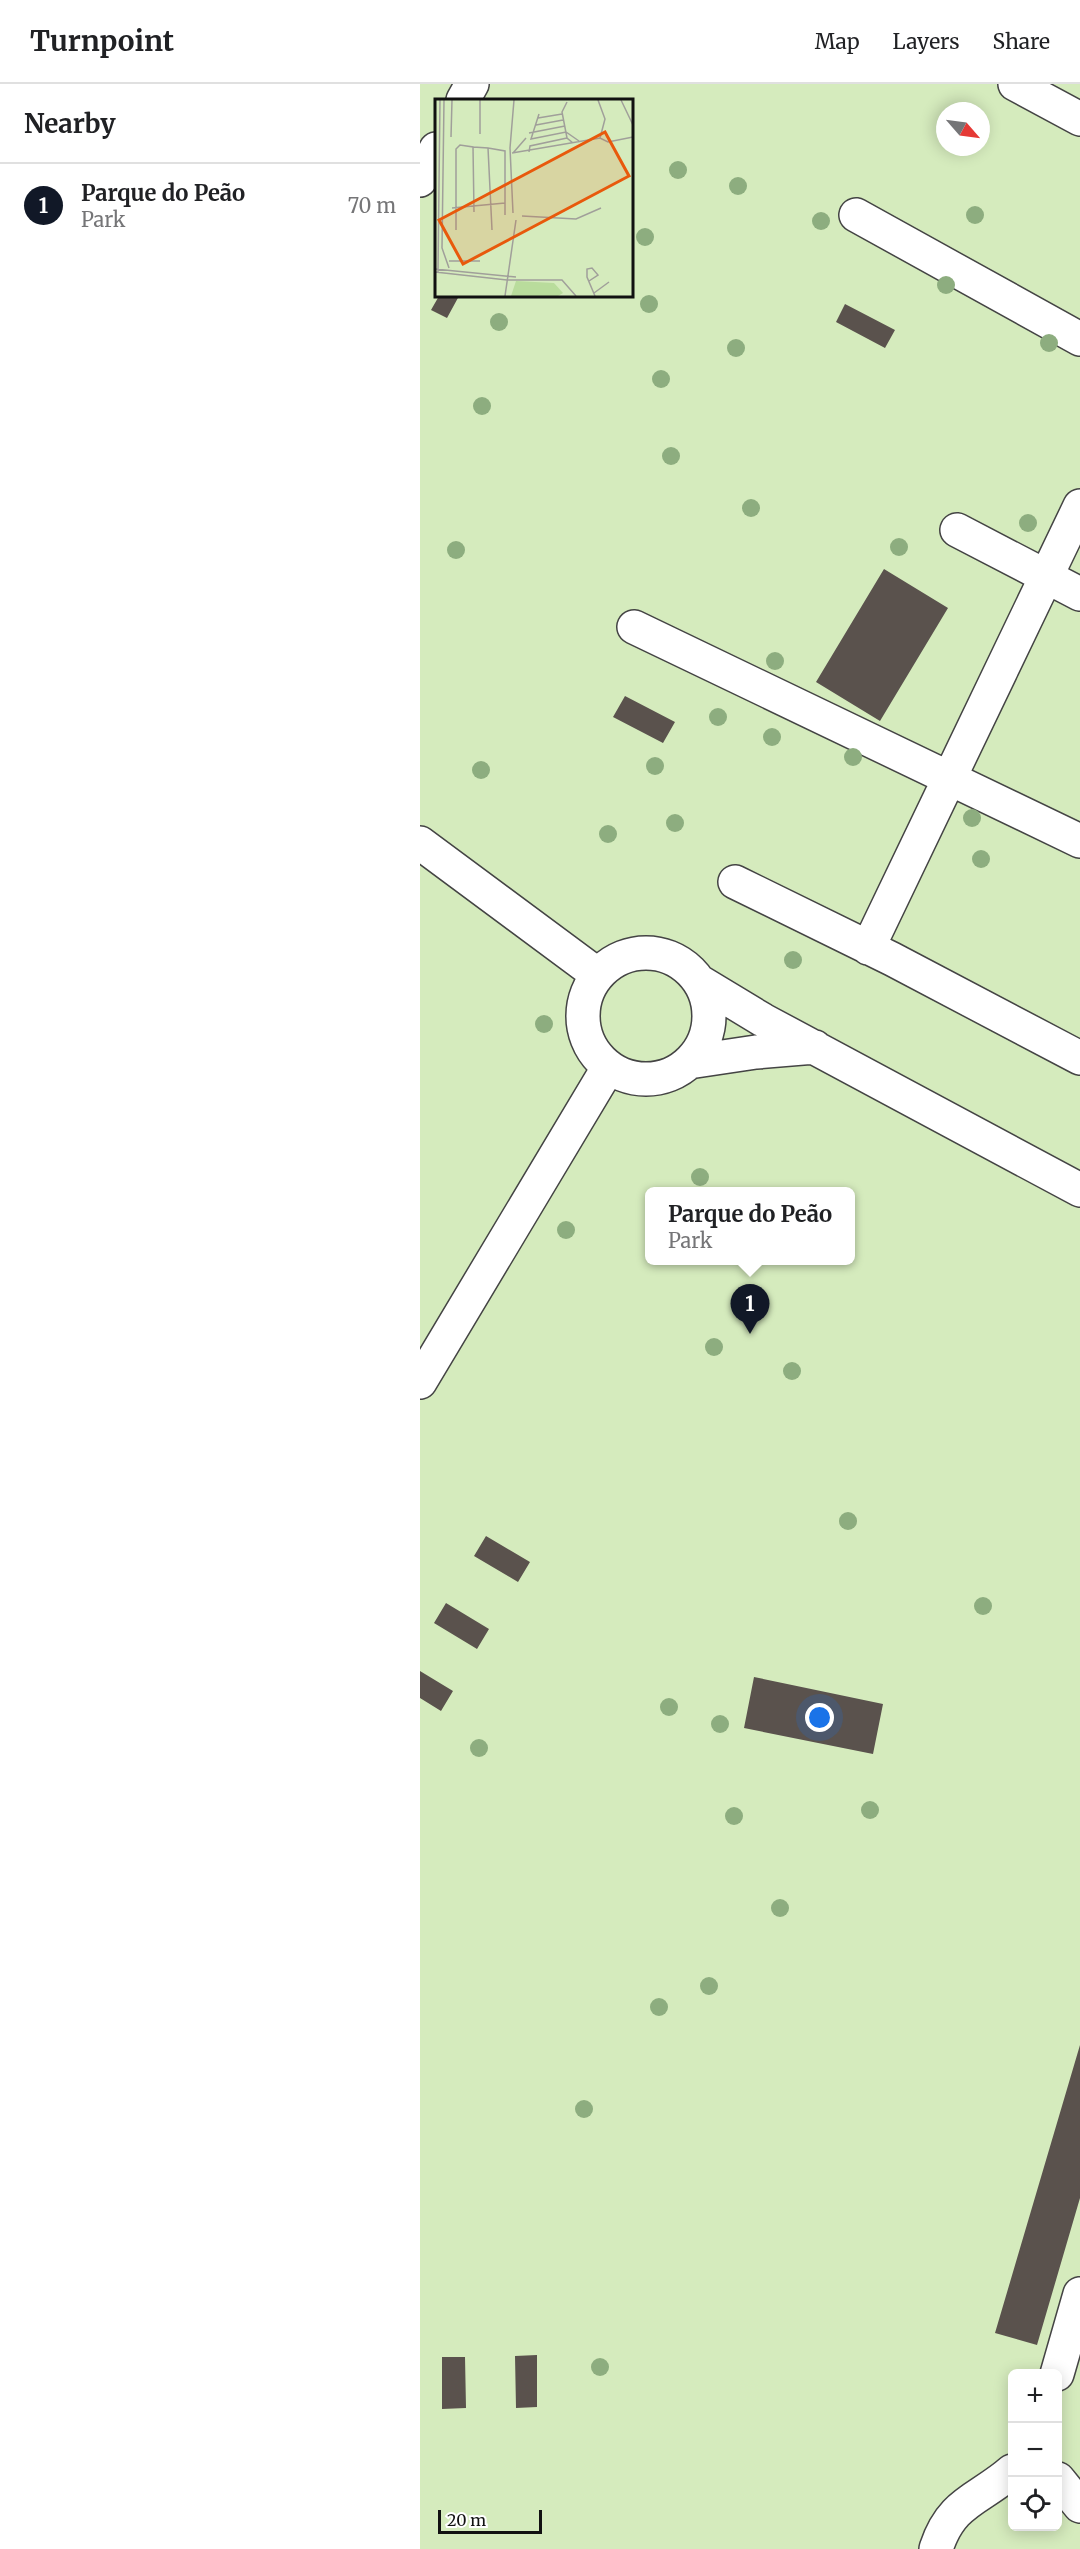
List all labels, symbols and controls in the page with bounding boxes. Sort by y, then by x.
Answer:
text: Turnpoint [30,23,174,59]
text: Map [815,28,860,55]
text: Layers [893,28,960,55]
text: Share [993,28,1050,55]
inset map [435,99,633,297]
north arrow [936,102,990,156]
text: Nearby [24,107,116,140]
text: Parque do Peão [81,179,245,207]
text: 1 [39,193,48,218]
text: 70 m [348,193,396,218]
text: Park [81,207,125,232]
popup [645,1187,855,1265]
text: Parque do Peão [668,1200,832,1228]
text: Park [668,1228,712,1253]
pin: 1 [730,1284,770,1334]
your location [805,1703,834,1732]
map controls [1008,2369,1062,2531]
button: + [1008,2369,1062,2423]
button: − [1008,2423,1062,2477]
button: locate [1008,2477,1062,2531]
scale bar [438,2507,542,2534]
text: 20 m [447,2510,486,2530]

